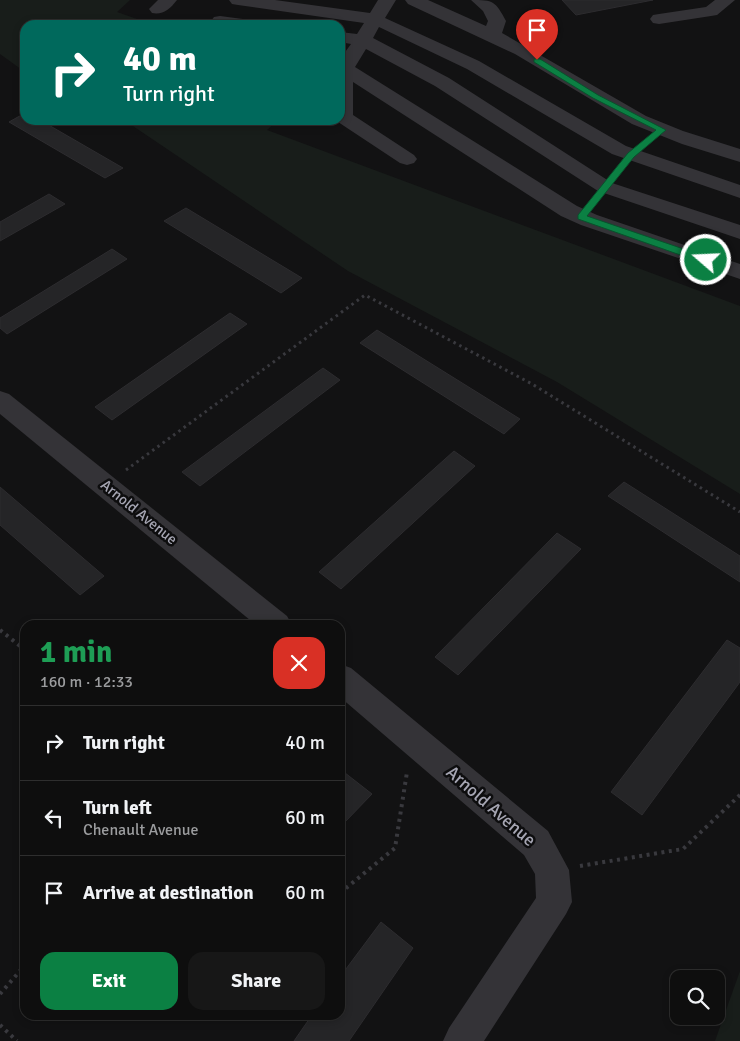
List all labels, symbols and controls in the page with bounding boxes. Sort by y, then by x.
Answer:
pin [516,9,558,60]
icon: arrive [523,16,551,44]
text: 40 m [123,37,197,80]
icon: right [40,40,105,105]
text: Turn right [123,80,215,107]
position arrow [679,233,731,285]
street label: Arnold Avenue [97,476,181,548]
text: 1 min [40,634,112,671]
button: close [273,637,325,689]
text: 160 m · 12:33 [40,672,133,692]
icon: right [40,729,68,757]
text: Turn right [83,731,165,755]
text: 40 m [285,731,325,755]
street label: Arnold Avenue [442,761,540,851]
text: Turn left [83,796,152,820]
icon: left [40,804,68,832]
text: 60 m [285,806,325,830]
text: Chenault Avenue [83,820,199,840]
icon: arrive [40,879,68,907]
text: Arrive at destination [83,881,254,905]
text: 60 m [285,881,325,905]
button: Exit [40,952,178,1010]
button: Share [188,952,325,1010]
map controls [670,970,725,1025]
button: search [670,970,725,1025]

